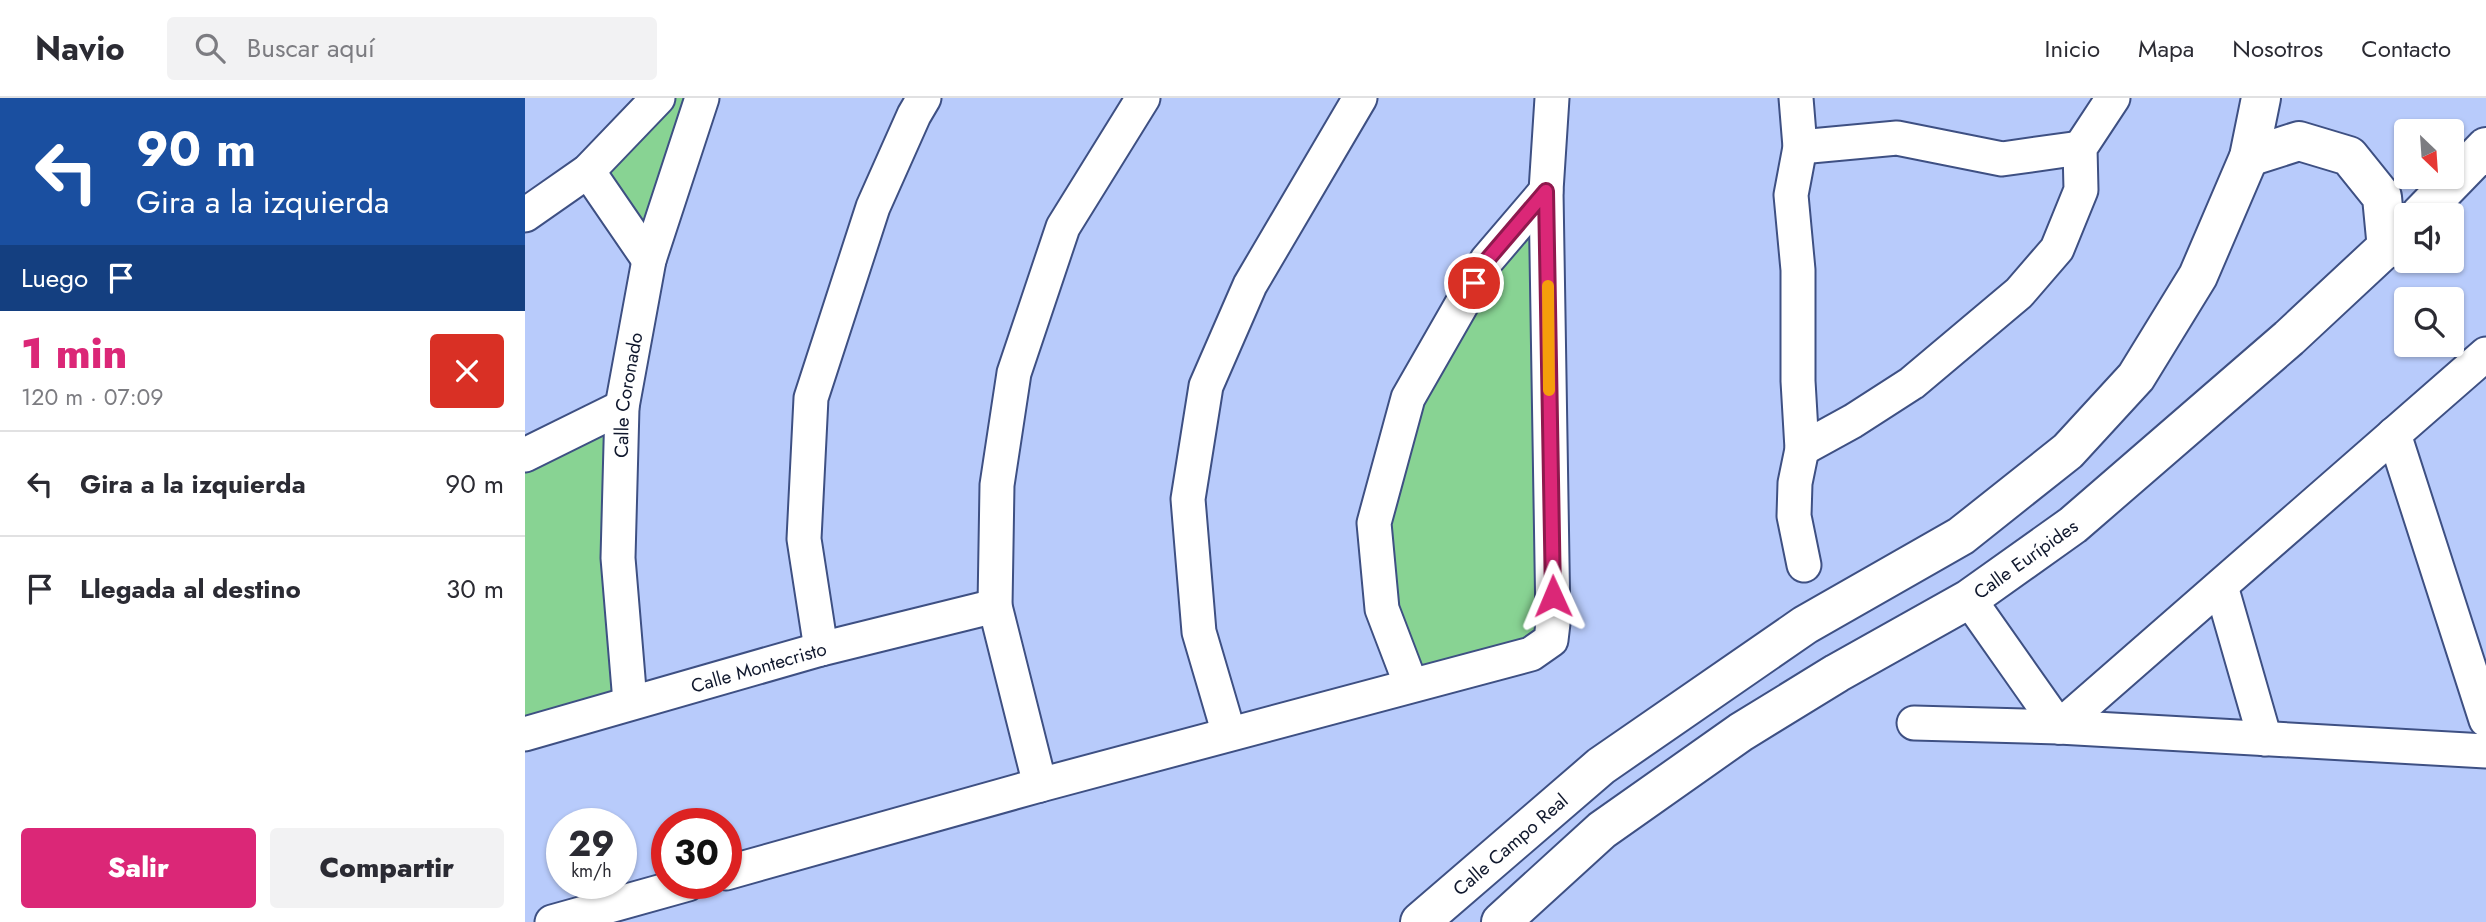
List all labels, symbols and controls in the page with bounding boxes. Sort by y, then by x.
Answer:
search box [167,17,657,80]
text: Navio [35,25,125,72]
icon: search [191,29,229,67]
text: Buscar aquí [247,29,375,67]
text: Inicio [2045,31,2100,66]
text: Mapa [2138,31,2194,66]
text: Nosotros [2232,31,2323,66]
text: Contacto [2361,31,2451,66]
text: 90 m [136,114,256,184]
north arrow [2394,119,2464,189]
map controls [2394,119,2464,357]
icon: left [21,126,112,217]
text: Gira a la izquierda [136,179,389,225]
button: sound [2394,203,2464,273]
pin [1444,253,1504,313]
text: Luego [21,259,88,297]
icon: arrive [102,259,140,297]
icon: arrive [1455,264,1493,302]
button: search [2394,287,2464,357]
text: 1 min [21,323,127,384]
street label: Calle Coronado [607,330,649,458]
button: close [430,334,504,408]
text: 120 m · 07:09 [21,380,164,414]
icon: left [21,465,59,503]
text: Gira a la izquierda [80,465,306,503]
text: 90 m [445,465,504,503]
street label: Calle Eurípides [1968,512,2083,605]
position arrow [1516,559,1590,633]
icon: arrive [21,570,59,608]
text: Llegada al destino [80,570,301,608]
text: 30 m [446,570,504,608]
street label: Calle Montecristo [688,635,829,699]
street label: Calle Campo Real [1447,787,1574,902]
speed limit sign: 30 [651,808,742,899]
text: 29 [568,819,615,869]
button: Salir [21,828,256,908]
button: Compartir [270,828,504,908]
text: km/h [571,858,612,884]

